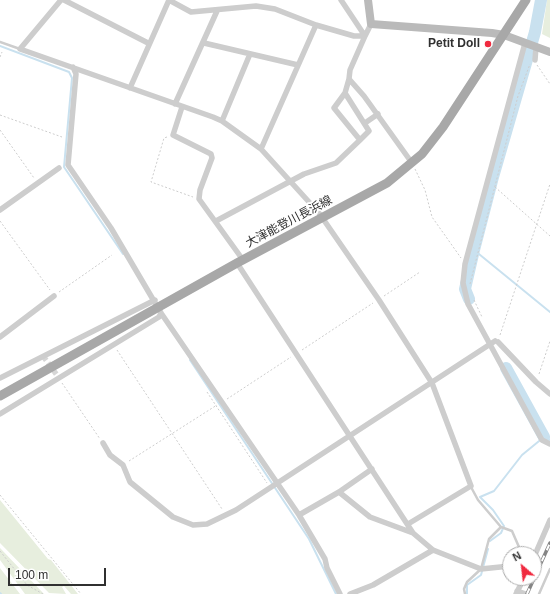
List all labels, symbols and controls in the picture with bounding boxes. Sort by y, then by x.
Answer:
place label: Petit Doll [428,37,480,51]
marker: Petit Doll [483,39,493,49]
street label: 大津能登川長浜線 [243,193,335,251]
north arrow [502,546,542,586]
text: N [511,549,523,563]
scale bar [10,560,108,586]
text: 100 m [15,568,48,582]

